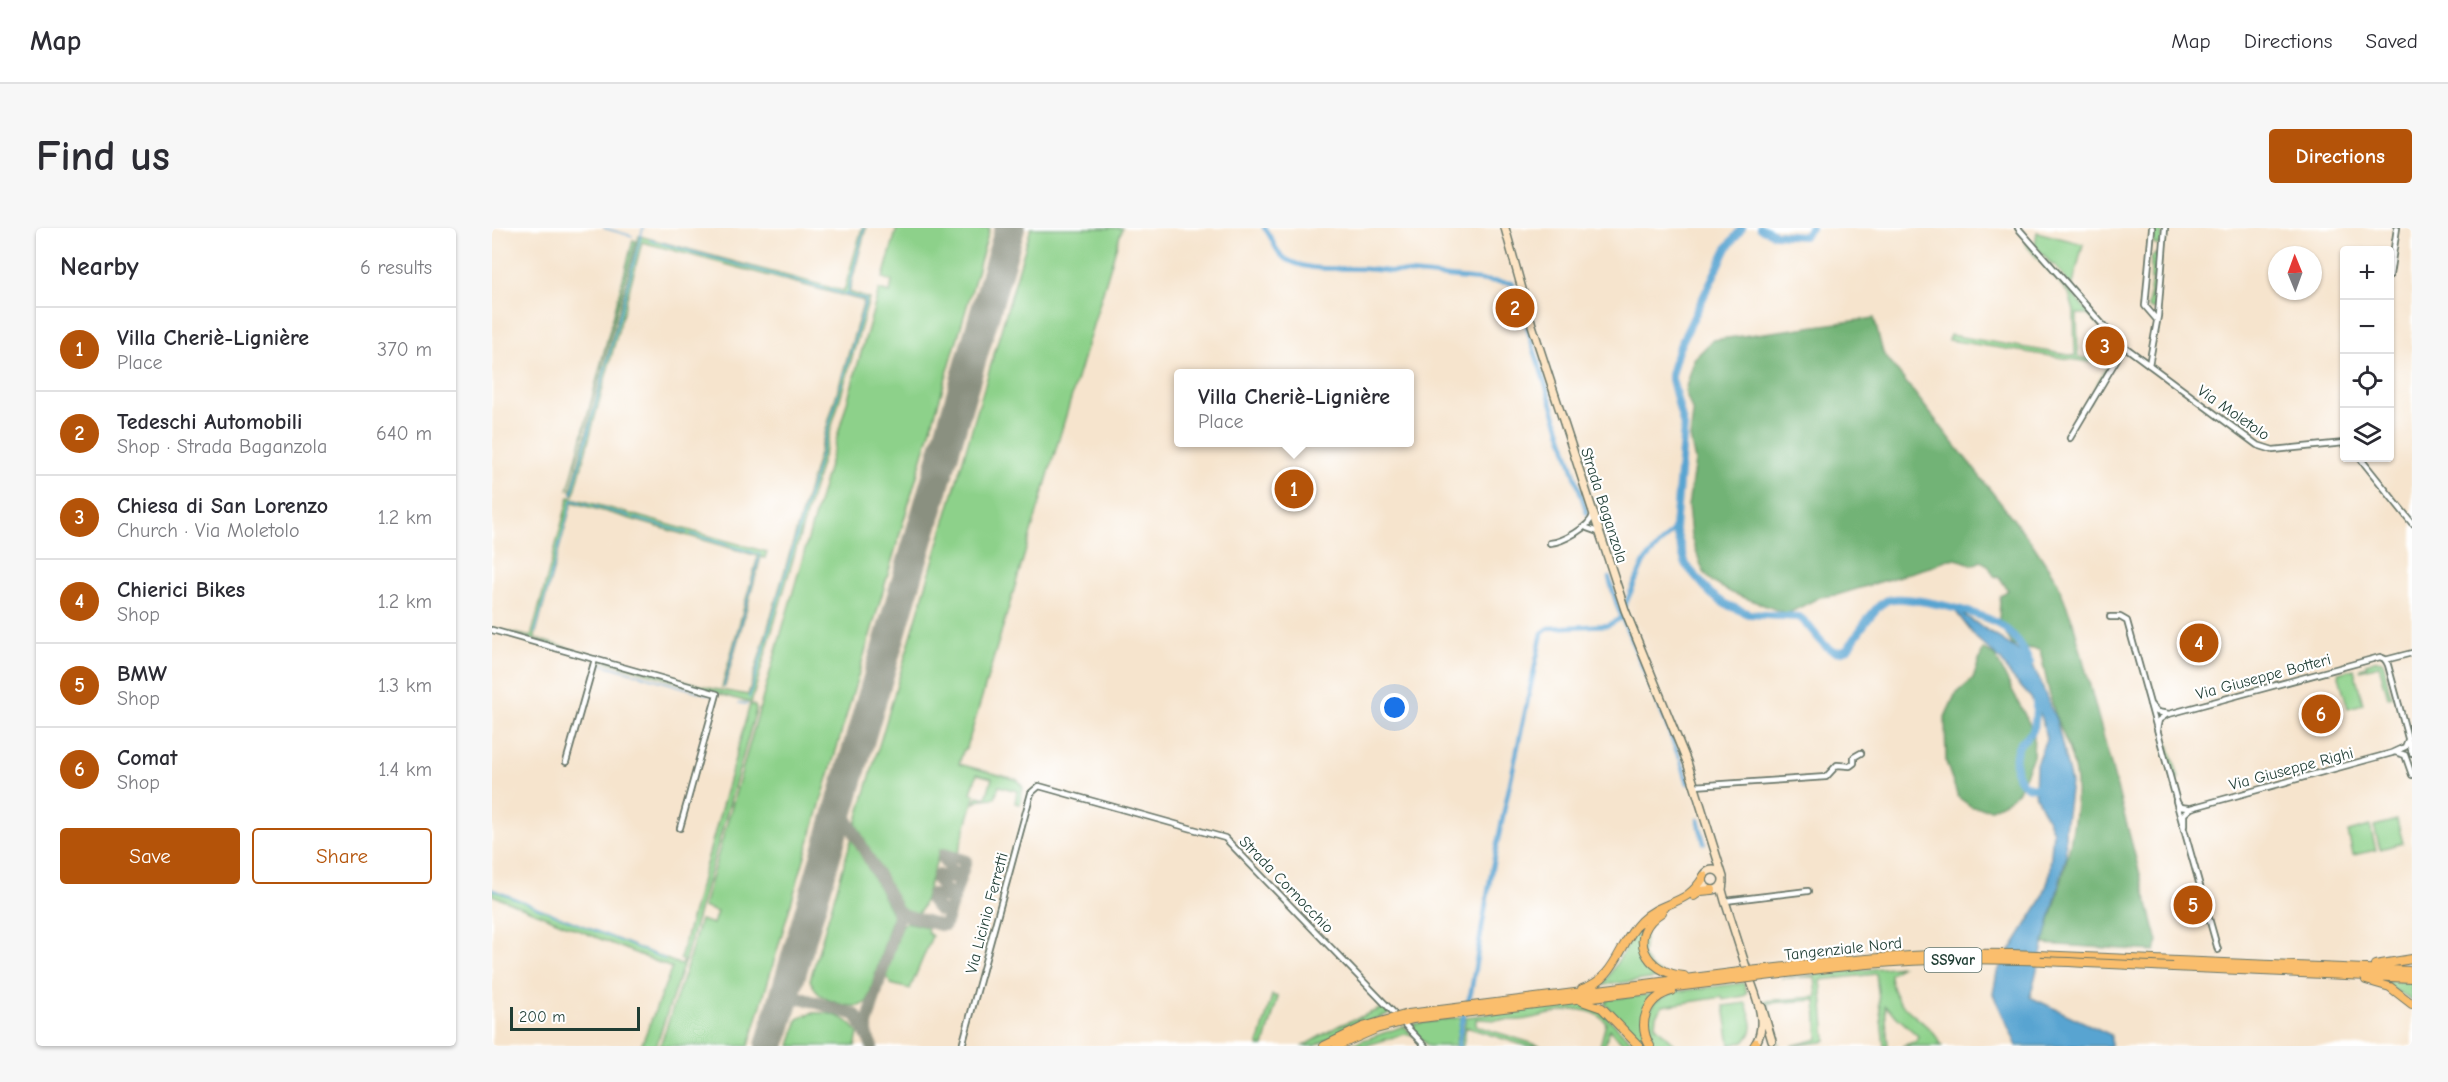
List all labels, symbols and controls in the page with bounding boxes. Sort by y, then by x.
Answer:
text: Map [30,25,81,57]
text: Map [2171,29,2211,53]
text: Directions [2244,29,2333,53]
text: Saved [2366,29,2418,53]
button: Directions [2269,129,2412,183]
text: Find us [36,132,170,181]
north arrow [2268,246,2322,300]
map controls [2340,246,2394,462]
button: + [2340,246,2394,300]
text: Nearby [60,252,139,282]
text: 6 results [360,256,432,279]
pin: 2 [1496,286,1534,331]
button: − [2340,300,2394,354]
pin: 3 [2086,324,2124,368]
text: Villa Cheriè-Lignière [117,325,309,351]
text: 1 [76,338,83,361]
text: 370 m [377,338,432,361]
text: Place [117,351,163,374]
button: locate [2340,354,2394,408]
popup [1174,369,1414,447]
street label: Via Moletolo [2194,381,2273,444]
text: Villa Cheriè-Lignière [1198,384,1390,410]
button: layers [2340,408,2394,462]
text: Tedeschi Automobili [117,409,302,435]
text: Place [1198,410,1244,433]
text: 2 [75,422,84,445]
text: 640 m [376,422,432,445]
text: Shop · Strada Baganzola [117,435,327,458]
street label: Strada Baganzola [1577,445,1631,565]
pin: 1 [1274,466,1314,512]
text: Chiesa di San Lorenzo [117,493,328,519]
text: 3 [75,506,84,529]
text: 1.2 km [378,506,432,529]
text: Church · Via Moletolo [117,519,299,542]
text: Chierici Bikes [117,577,245,603]
text: 4 [75,590,84,613]
text: 1.2 km [378,590,432,613]
text: Shop [117,603,160,626]
pin: 4 [2180,620,2218,666]
street label: Via Giuseppe Botteri [2194,650,2333,704]
text: BMW [117,661,167,687]
text: 5 [74,674,85,697]
text: 1.3 km [378,674,432,697]
text: Shop [117,687,160,710]
pin: 6 [2302,692,2340,736]
your location [1380,693,1409,722]
street label: Via Giuseppe Righi [2227,744,2355,794]
text: Comat [117,745,178,771]
text: 6 [74,758,85,781]
text: 1.4 km [378,758,432,781]
text: Shop [117,771,160,794]
button: Save [60,828,240,884]
button: Share [252,828,432,884]
street label: Strada Cornocchio [1235,832,1337,937]
street label: Via Licinio Ferretti [962,851,1012,976]
pin: 5 [2174,882,2212,928]
street label: Tangenziale Nord [1783,934,1903,964]
road number: SS9var [1924,948,1982,972]
scale bar [510,1004,640,1032]
text: 200 m [519,1008,565,1026]

